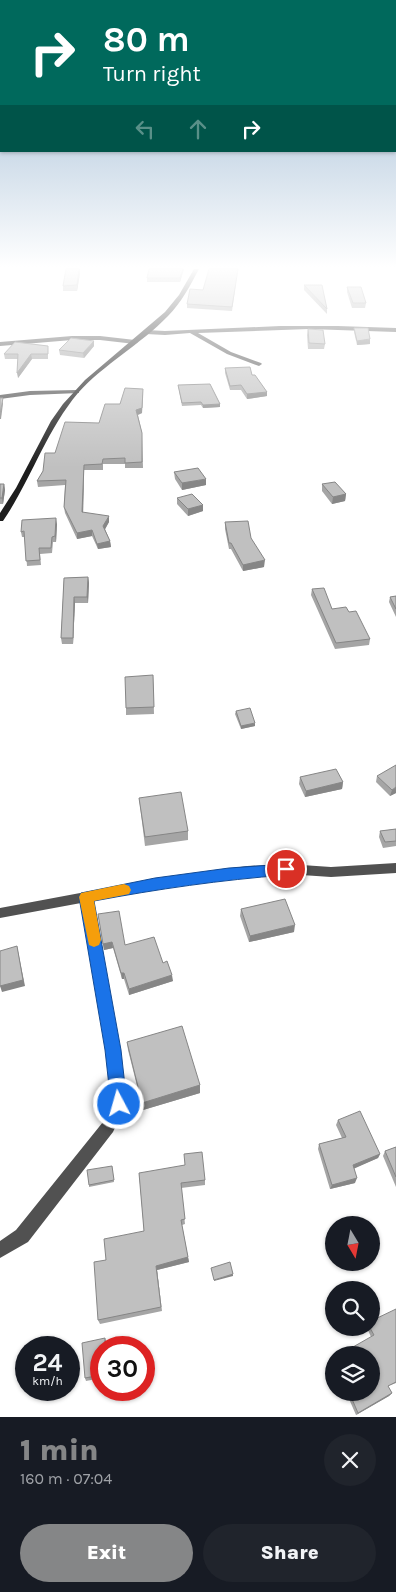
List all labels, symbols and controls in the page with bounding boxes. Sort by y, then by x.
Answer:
text: 80 m [103,19,190,60]
icon: right [20,20,85,85]
text: Turn right [103,61,201,87]
icon: left [131,115,159,143]
icon: ahead [184,115,212,143]
icon: right [237,115,265,143]
pin [265,848,307,890]
icon: arrive [272,855,300,883]
position arrow [92,1077,144,1129]
north arrow [325,1216,380,1271]
map controls [325,1216,380,1401]
button: search [325,1281,380,1336]
speed limit sign: 30 [90,1336,155,1401]
button: layers [325,1346,380,1401]
text: 24 [32,1348,63,1377]
text: km/h [32,1374,63,1388]
text: 1 min [20,1432,99,1468]
button: close [324,1434,376,1486]
text: 160 m · 07:04 [20,1469,112,1488]
button: Exit [20,1524,193,1582]
button: Share [203,1524,376,1582]

